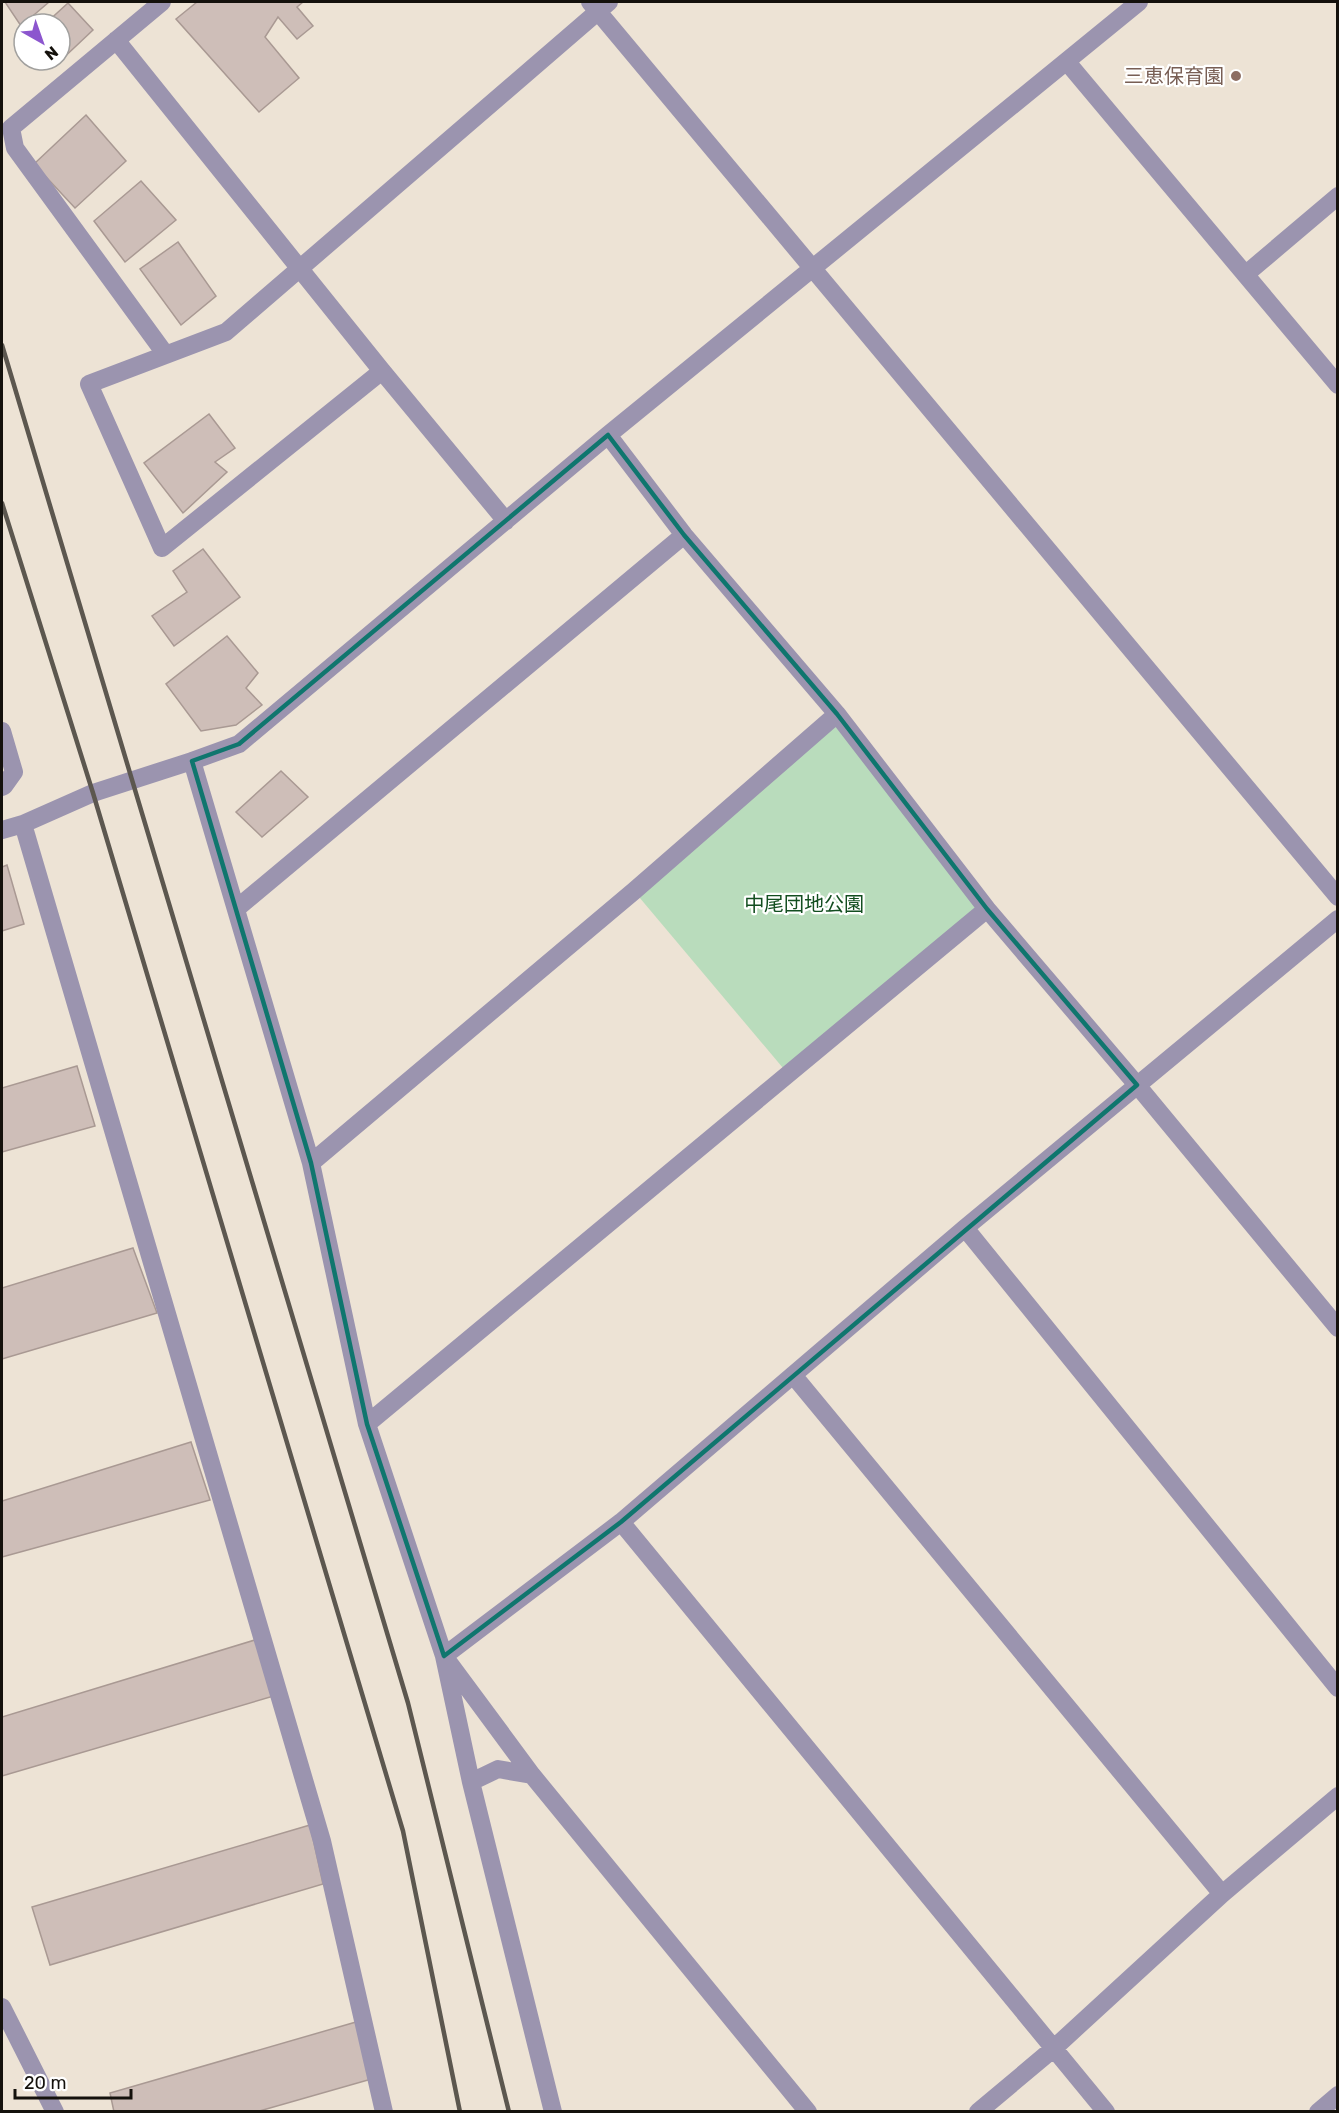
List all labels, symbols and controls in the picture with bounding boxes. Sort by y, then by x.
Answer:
north arrow [12,12,72,72]
text: N [41,42,62,64]
place label: 三恵保育園 [1124,64,1224,88]
marker: 三恵保育園 [1229,69,1243,83]
park label: 中尾団地公園 [744,892,864,916]
scale bar [15,2062,130,2100]
text: 20 m [24,2072,66,2094]

